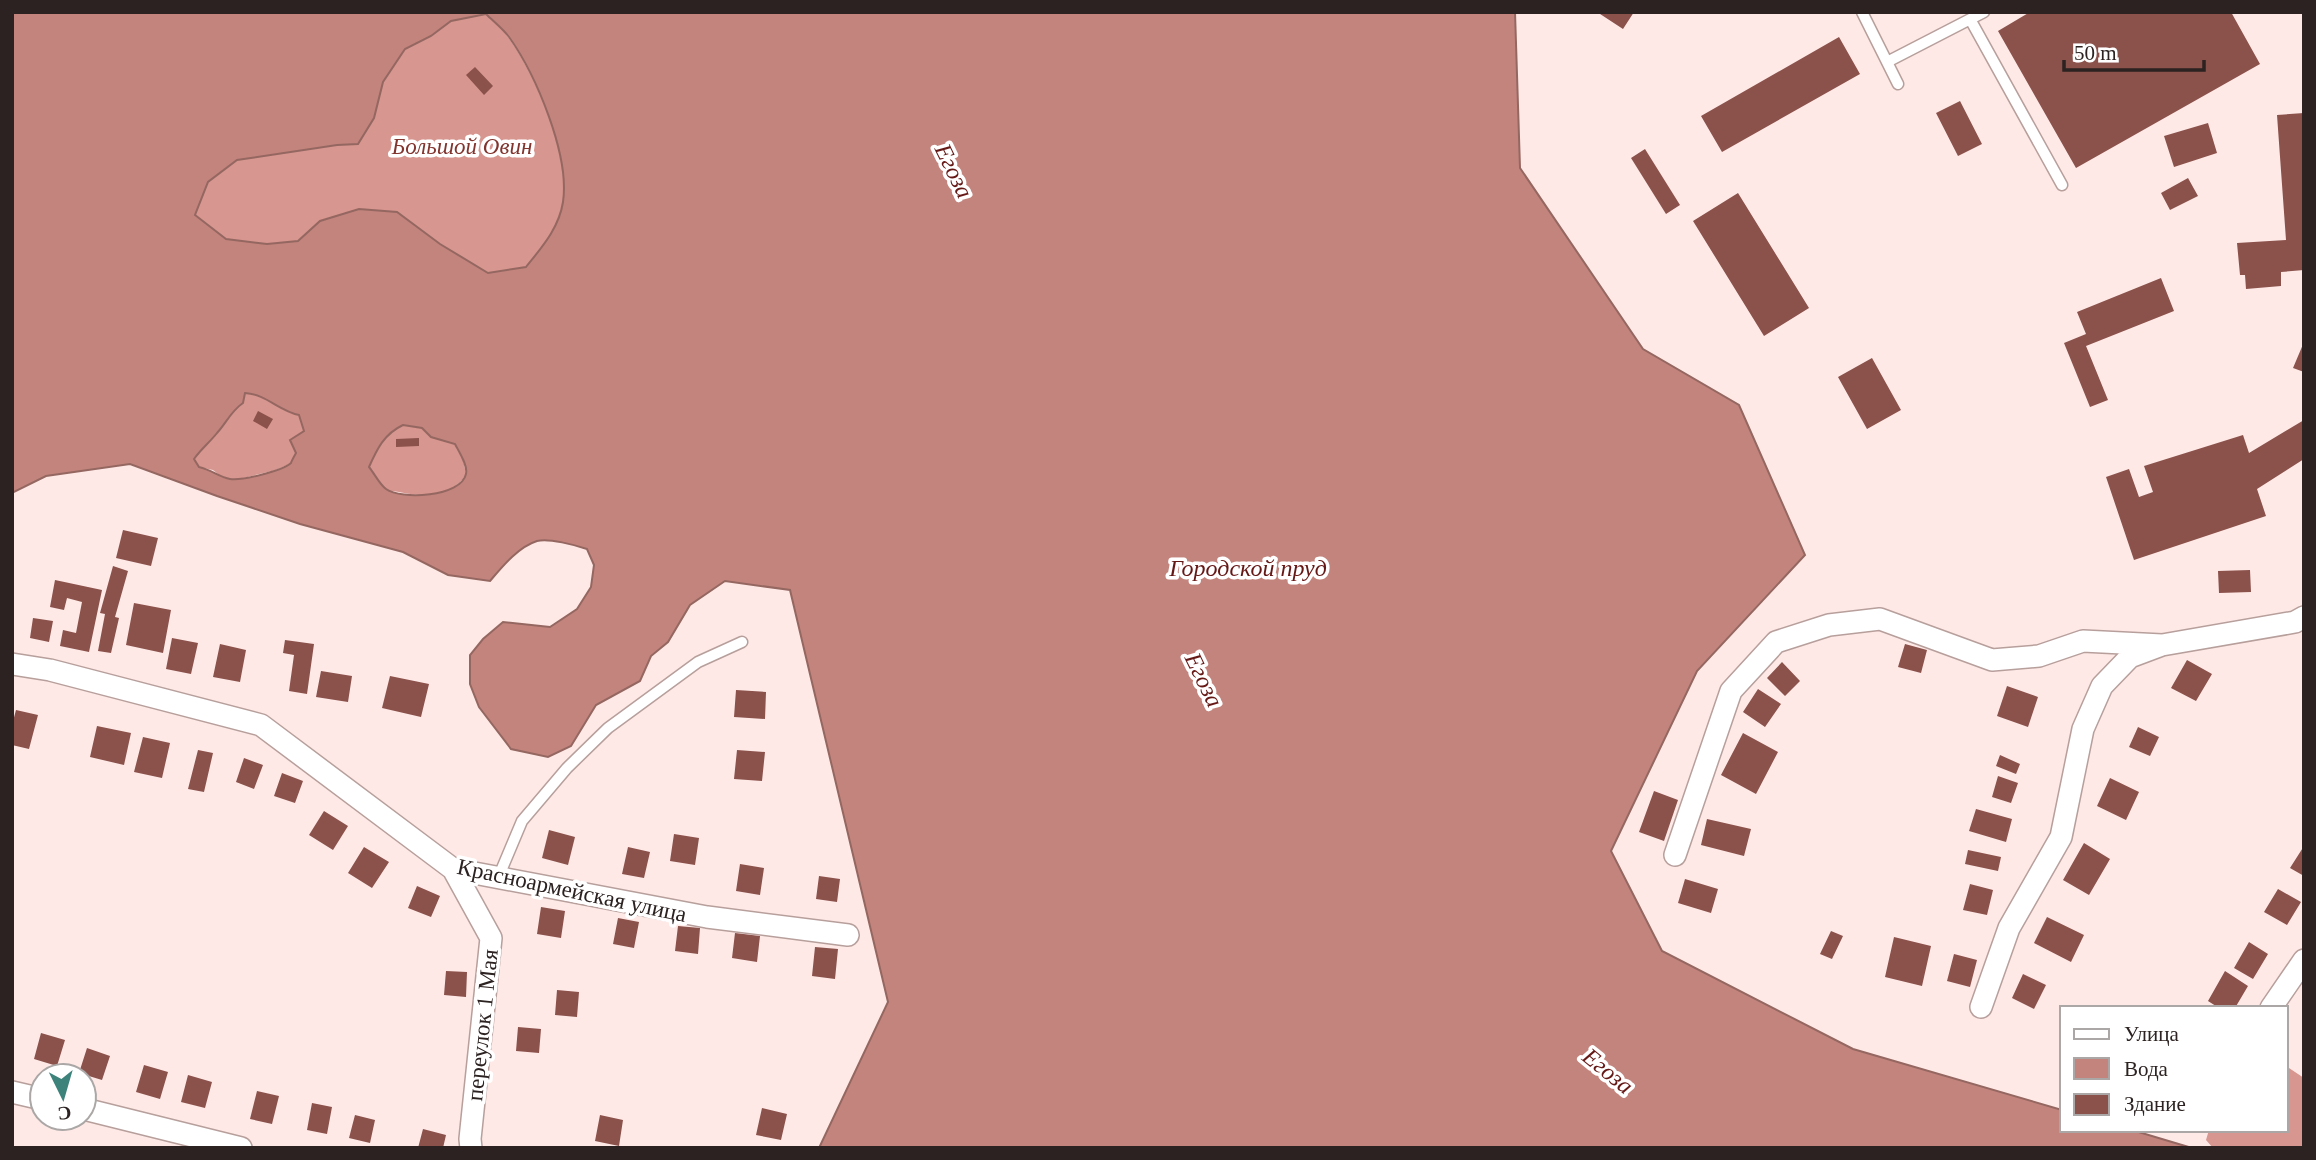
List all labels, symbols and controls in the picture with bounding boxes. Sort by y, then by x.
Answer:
scale bar [2064,28,2204,72]
text: 50 m [2074,41,2117,65]
park label: Большой Овин [391,134,532,159]
water label: Егоза [929,139,978,202]
water label: Городской пруд [1168,555,1327,581]
water label: Егоза [1179,648,1228,711]
street label: Красноармейская улица [455,854,689,927]
street label: переулок 1 Мая [462,947,503,1102]
legend [2060,1006,2288,1132]
text: Улица [2124,1022,2179,1046]
water label: Егоза [1577,1042,1638,1099]
text: Вода [2124,1057,2169,1081]
north arrow [28,1062,98,1132]
text: Здание [2124,1092,2186,1116]
text: С [57,1102,72,1124]

